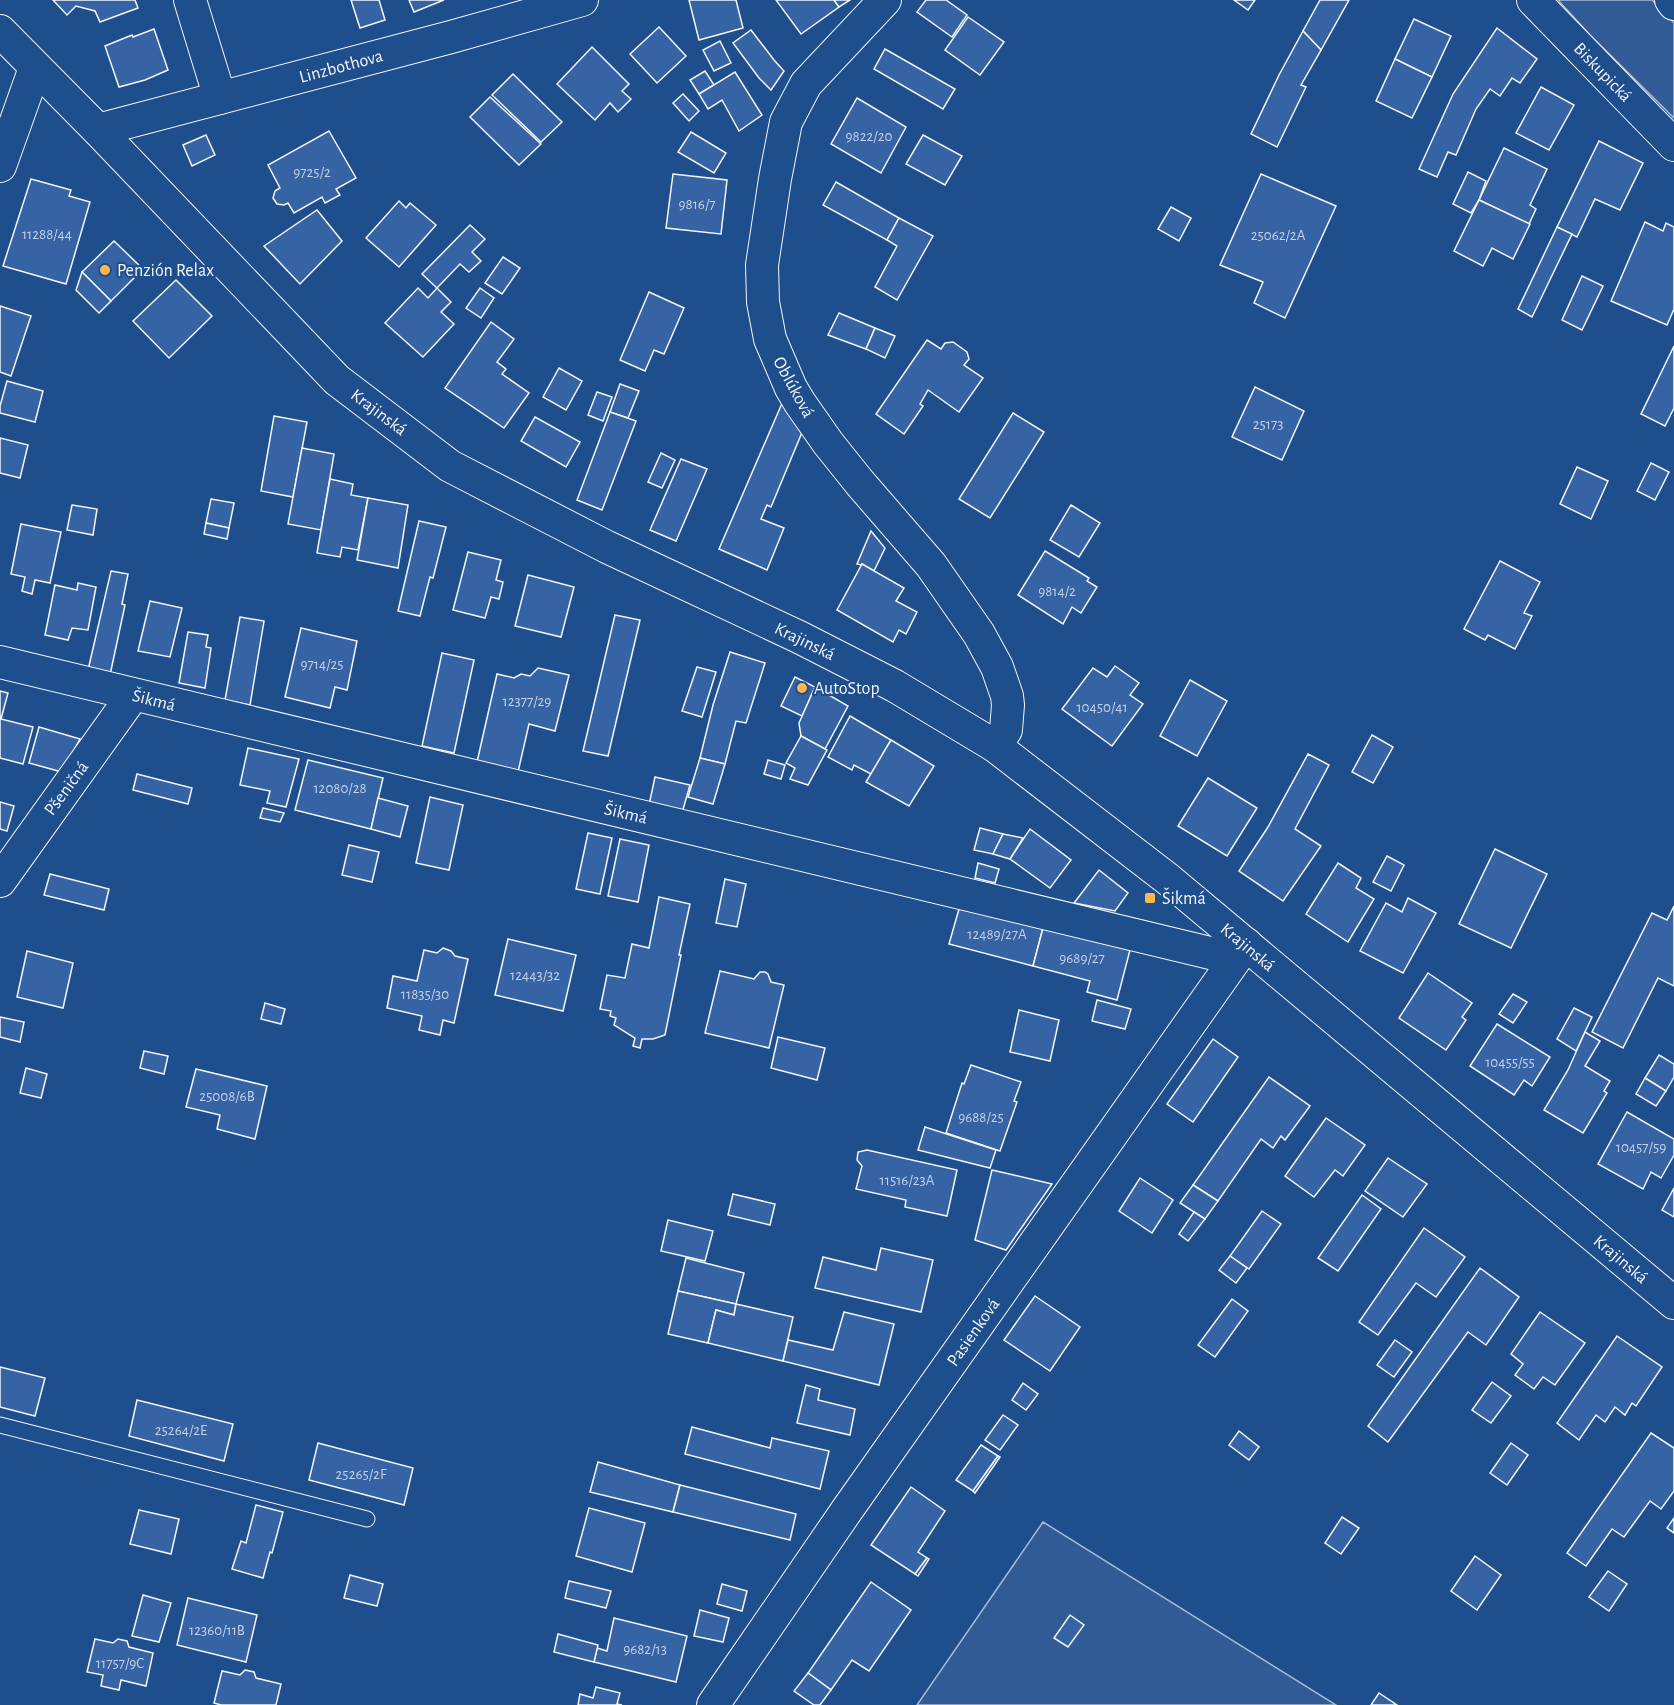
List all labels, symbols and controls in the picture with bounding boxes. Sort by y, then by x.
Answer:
street label: Biskupická [1570,40,1635,106]
street label: Linzbothova [297,47,385,87]
house number: 9822/20 [846,129,893,144]
house number: 9725/2 [293,165,331,180]
house number: 9816/7 [679,197,715,212]
house number: 11288/44 [22,227,72,242]
house number: 25062/2A [1251,228,1306,243]
place label: Penzión Relax [117,262,214,280]
marker: Penzión Relax [98,263,112,277]
street label: Oblúková [769,354,817,421]
street label: Krajinská [347,386,410,440]
house number: 25173 [1253,417,1283,432]
house number: 9814/2 [1038,584,1076,599]
street label: Krajinská [771,620,838,664]
house number: 9714/25 [300,657,344,672]
place label: AutoStop [814,680,880,698]
marker: AutoStop [795,681,809,695]
street label: Šikmá [130,684,178,715]
house number: 12377/29 [503,694,551,709]
house number: 10450/41 [1076,700,1128,715]
street label: Pšeničná [41,758,92,819]
house number: 12080/28 [313,781,367,796]
street label: Šikmá [602,797,650,828]
place label: Šikmá [1162,887,1206,908]
marker: Šikmá [1143,891,1157,905]
street label: Krajinská [1217,920,1278,976]
house number: 12489/27A [967,927,1027,942]
house number: 9689/27 [1059,951,1105,966]
house number: 12443/32 [510,968,560,983]
house number: 11835/30 [401,987,449,1002]
house number: 10455/55 [1485,1055,1535,1070]
house number: 25008/6B [199,1089,255,1104]
house number: 9688/25 [958,1110,1004,1125]
house number: 10457/59 [1616,1140,1666,1155]
house number: 11516/23A [880,1173,935,1188]
street label: Krajinská [1590,1232,1651,1288]
street label: Pasienková [944,1295,1004,1370]
house number: 25264/2E [155,1423,207,1438]
house number: 25265/2F [336,1467,387,1482]
house number: 12360/11B [189,1623,245,1638]
house number: 9682/13 [623,1642,667,1657]
house number: 11757/9C [96,1656,144,1671]

